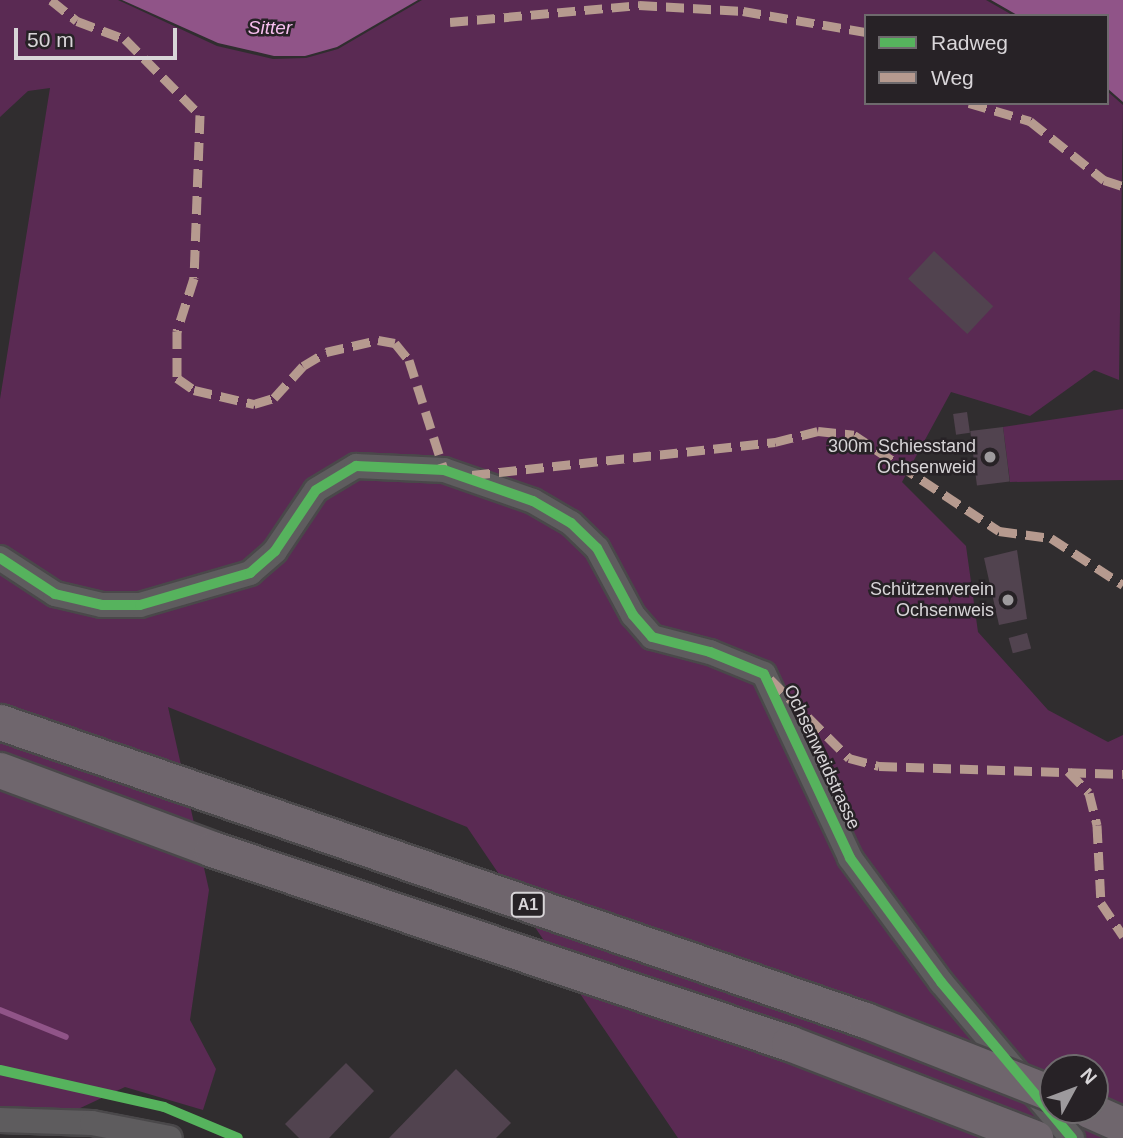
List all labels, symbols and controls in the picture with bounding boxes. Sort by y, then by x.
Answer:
scale bar [18,14,180,58]
legend [864,14,1109,105]
water label: Sitter [248,17,292,39]
text: 50 m [27,28,74,51]
text: Radweg [931,31,1008,54]
text: Weg [931,66,974,89]
place label: 300m Schiesstand Ochsenweid [828,436,976,478]
marker: 300m Schiesstand Ochsenweid [982,449,998,465]
place label: Schützenverein Ochsenweis [870,579,994,622]
marker: Schützenverein Ochsenweis [1000,592,1016,608]
street label: Ochsenweidstrasse [779,681,865,833]
road number: A1 [510,892,546,917]
north arrow [1039,1054,1109,1124]
text: N [1076,1064,1101,1088]

